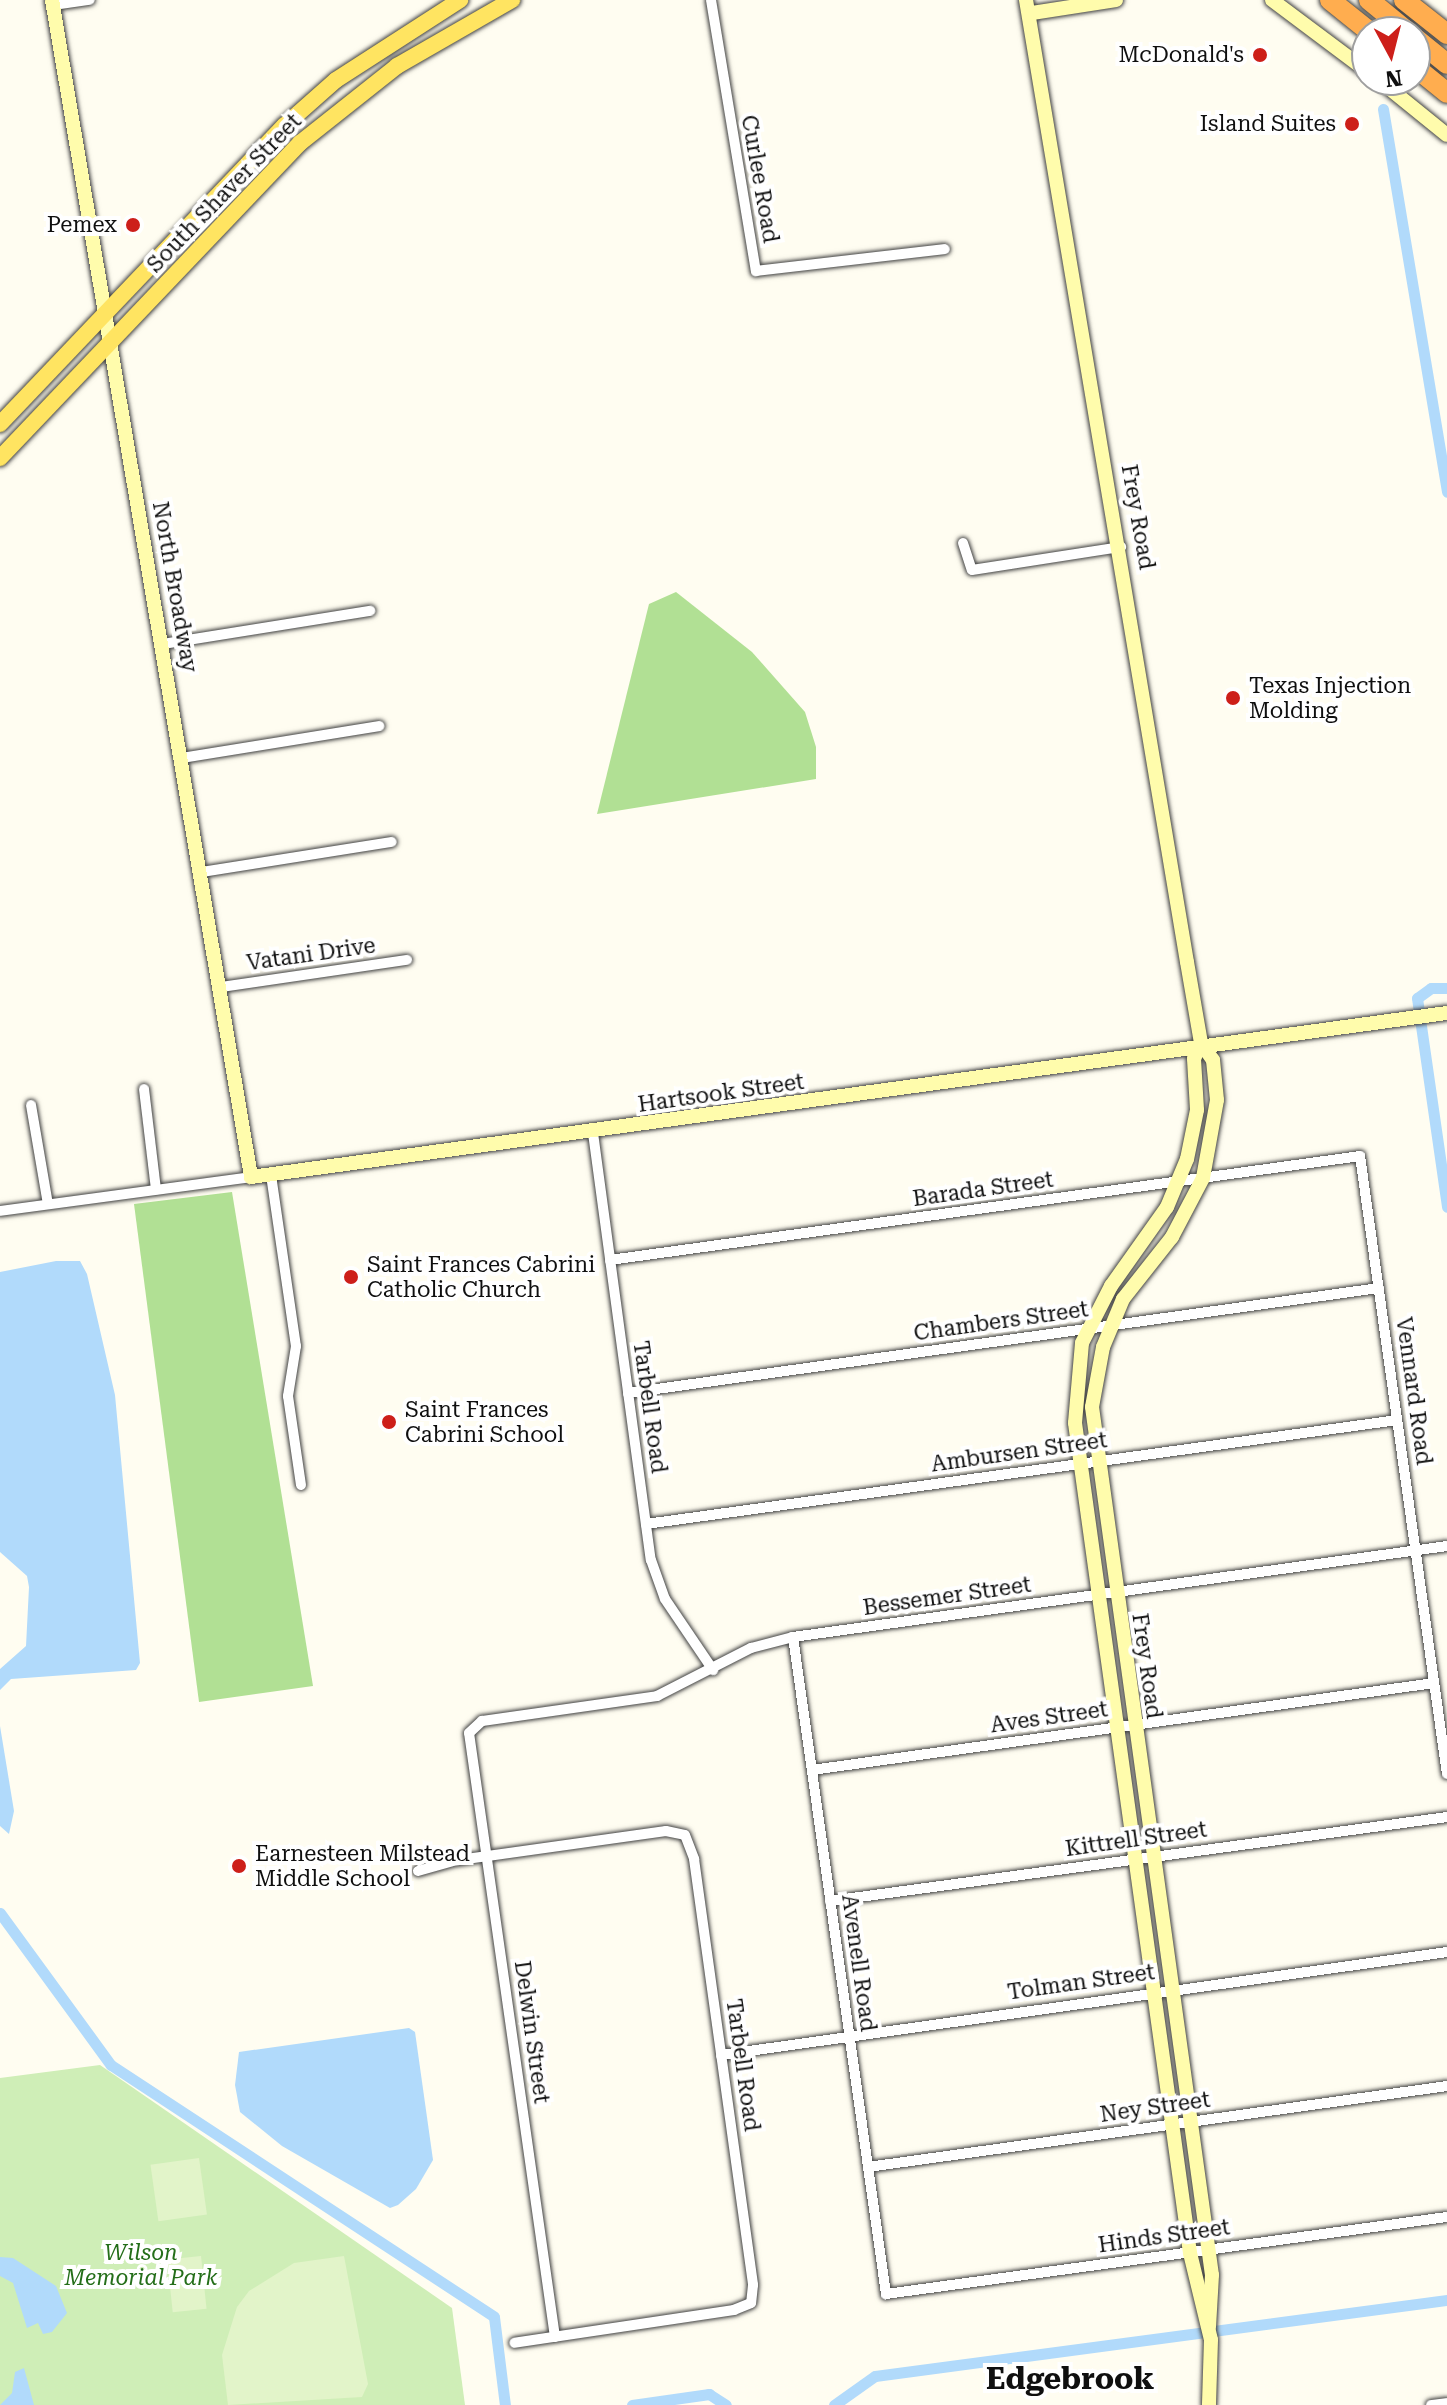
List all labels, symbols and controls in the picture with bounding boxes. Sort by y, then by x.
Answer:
north arrow [1351,16,1431,96]
place label: McDonald's [1119,42,1244,68]
marker: McDonald's [1251,46,1269,64]
text: N [1384,65,1404,92]
street label: South Shaver Street [141,108,307,278]
place label: Island Suites [1200,111,1336,137]
street label: Curlee Road [736,113,784,245]
marker: Island Suites [1343,115,1361,133]
place label: Pemex [47,212,117,238]
marker: Pemex [124,216,142,234]
street label: Frey Road [1116,462,1160,572]
street label: North Broadway [147,499,203,675]
place label: Texas Injection Molding [1249,672,1411,724]
marker: Texas Injection Molding [1224,689,1242,707]
street label: Vatani Drive [245,932,377,976]
street label: Hartsook Street [636,1068,806,1118]
street label: Barada Street [911,1166,1055,1212]
place label: Saint Frances Cabrini Catholic Church [367,1251,595,1302]
marker: Saint Frances Cabrini Catholic Church [342,1268,360,1286]
street label: Chambers Street [912,1296,1090,1346]
street label: Vennard Road [1391,1315,1437,1467]
street label: Tarbell Road [628,1339,672,1475]
place label: Saint Frances Cabrini School [405,1396,564,1448]
marker: Saint Frances Cabrini School [380,1413,398,1431]
street label: Ambursen Street [929,1427,1109,1477]
street label: Bessemer Street [861,1571,1033,1621]
street label: Frey Road [1127,1612,1167,1720]
street label: Aves Street [989,1696,1109,1738]
street label: Kittrell Street [1064,1816,1208,1862]
place label: Earnesteen Milstead Middle School [255,1840,470,1892]
marker: Earnesteen Milstead Middle School [230,1857,248,1875]
street label: Avenell Road [836,1893,882,2033]
street label: Delwin Street [509,1959,555,2105]
street label: Tolman Street [1006,1959,1156,2005]
street label: Tarbell Road [721,1997,765,2133]
street label: Ney Street [1098,2086,1212,2128]
street label: Hinds Street [1096,2214,1232,2258]
park label: Wilson Memorial Park [65,2239,217,2290]
district label: Edgebrook [986,2361,1154,2397]

